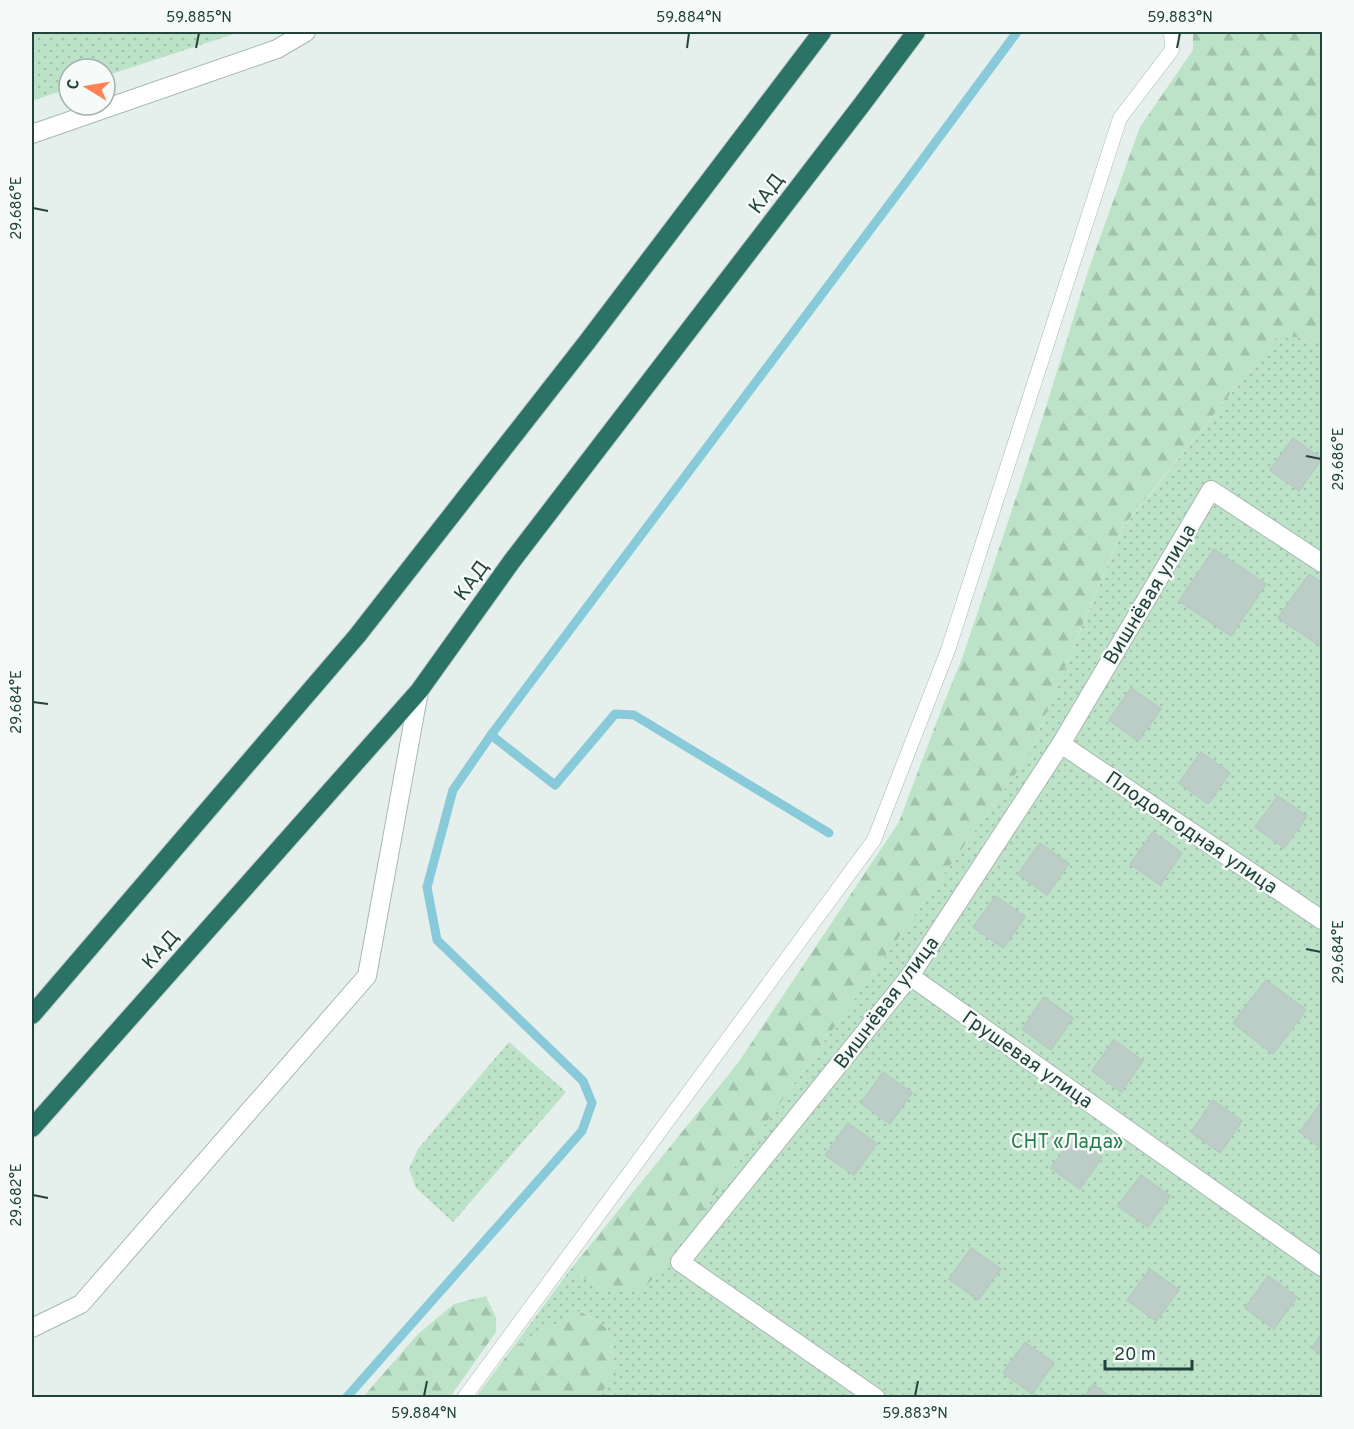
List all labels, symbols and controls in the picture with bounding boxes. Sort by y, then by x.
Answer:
text: 59.885°N [166,9,232,28]
text: 59.884°N [656,9,722,28]
text: 59.883°N [1147,9,1213,28]
north arrow [57,57,117,117]
text: С [63,78,85,91]
street label: КАД [744,169,791,220]
text: 29.686°E [8,176,27,240]
text: 29.686°E [1330,427,1349,491]
street label: Вишнёвая улица [1098,520,1203,670]
street label: КАД [449,556,496,607]
text: 29.684°E [8,670,27,734]
street label: Плодоягодная улица [1100,766,1282,901]
text: 29.684°E [1330,920,1349,984]
street label: КАД [137,925,186,975]
street label: Вишнёвая улица [829,932,946,1075]
street label: Грушевая улица [956,1006,1097,1115]
park label: СНТ «Лада» [1011,1130,1123,1156]
text: 29.682°E [8,1163,27,1227]
scale bar [1105,1333,1192,1371]
text: 20 m [1114,1344,1156,1367]
text: 59.884°N [391,1405,457,1424]
text: 59.883°N [882,1405,948,1424]

